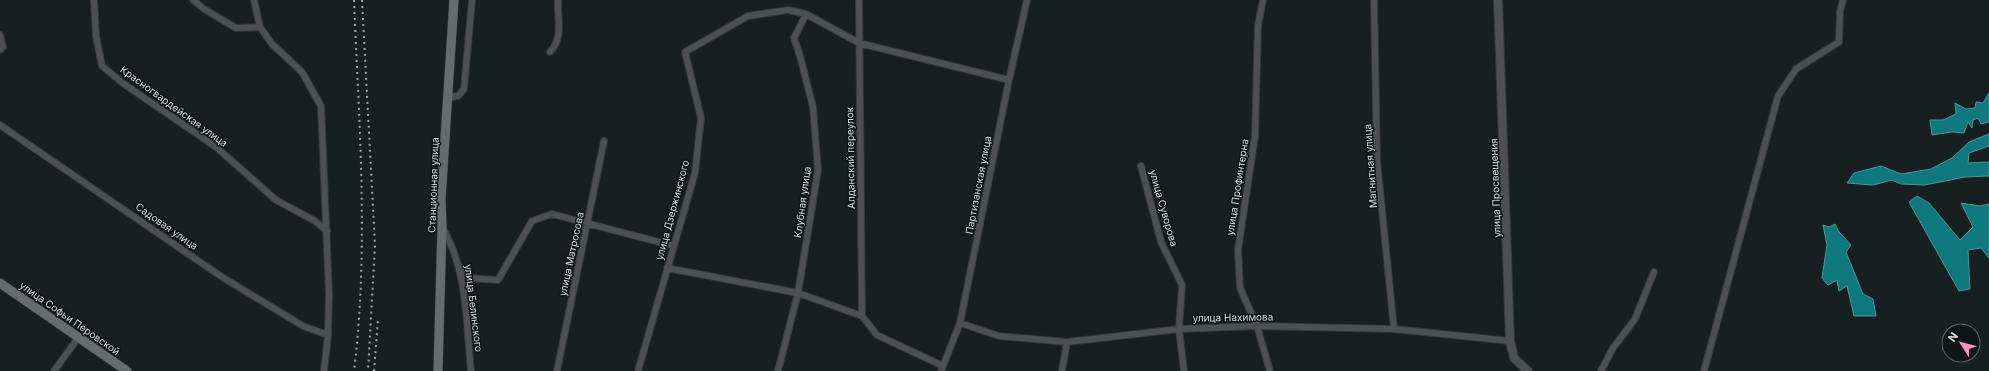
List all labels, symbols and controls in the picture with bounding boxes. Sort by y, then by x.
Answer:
street label: Красногвардейская улица [118,63,230,149]
street label: Алданский переулок [843,106,857,209]
street label: Магнитная улица [1361,124,1379,208]
street label: Партизанская улица [963,135,993,235]
street label: Станционная улица [425,137,441,233]
street label: улица Профинтерна [1223,138,1251,236]
street label: улица Просвещения [1487,138,1503,238]
street label: улица Дзержинского [653,159,691,261]
street label: Клубная улица [791,165,813,239]
street label: улица Суворова [1147,168,1181,248]
street label: Садовая улица [134,200,200,252]
street label: улица Матросова [556,211,586,297]
street label: улица Белинского [463,263,485,353]
street label: улица Софьи Перовской [18,279,122,357]
street label: улица Нахимова [1193,310,1273,324]
north arrow [1941,323,1981,363]
text: N [1945,330,1961,345]

